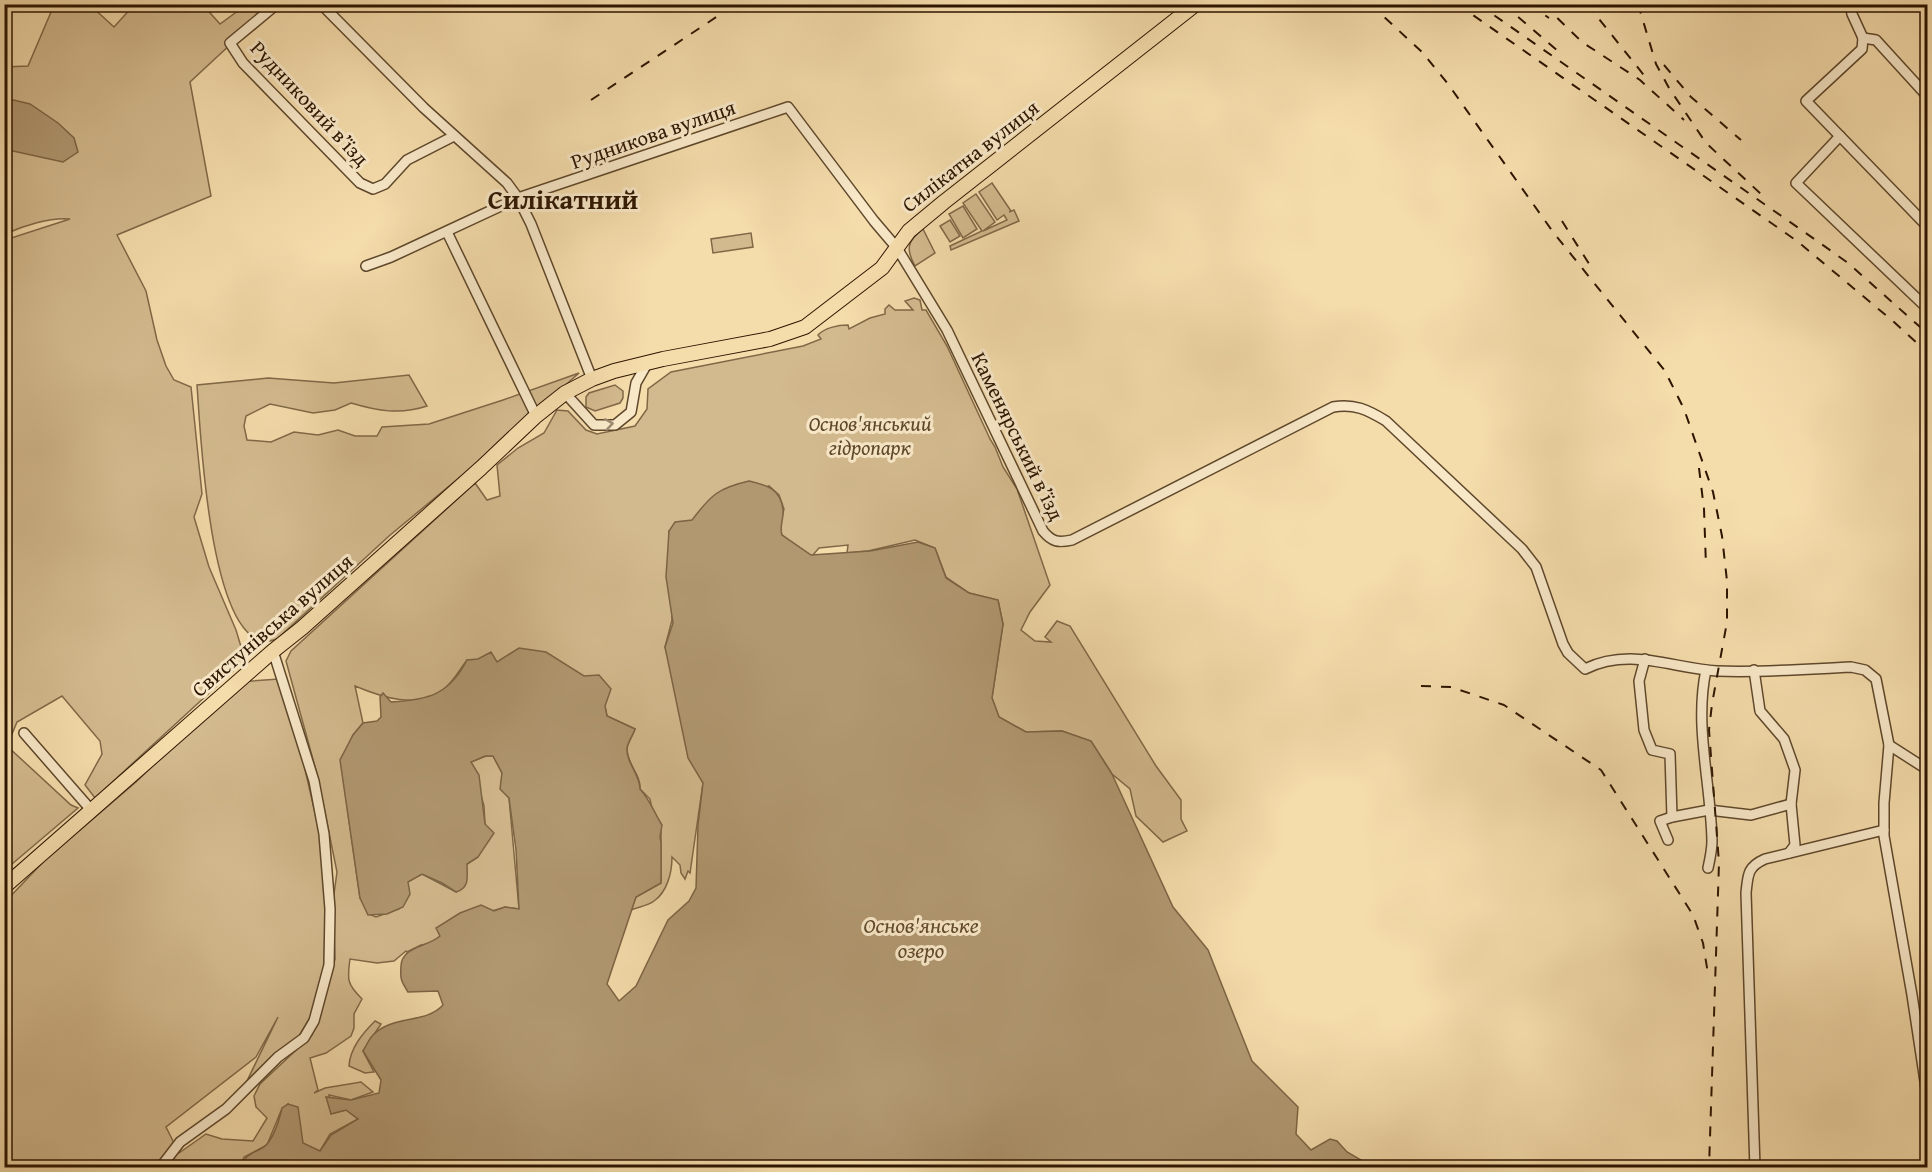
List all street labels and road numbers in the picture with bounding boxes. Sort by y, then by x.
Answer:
street label: Рудниковий в’їзд [243,33,377,173]
street label: Рудникова вулиця [567,91,740,177]
street label: Силікатна вулиця [895,92,1046,220]
street label: Каменярський в’їзд [964,347,1072,526]
street label: Свистунівська вулиця [184,546,360,704]

